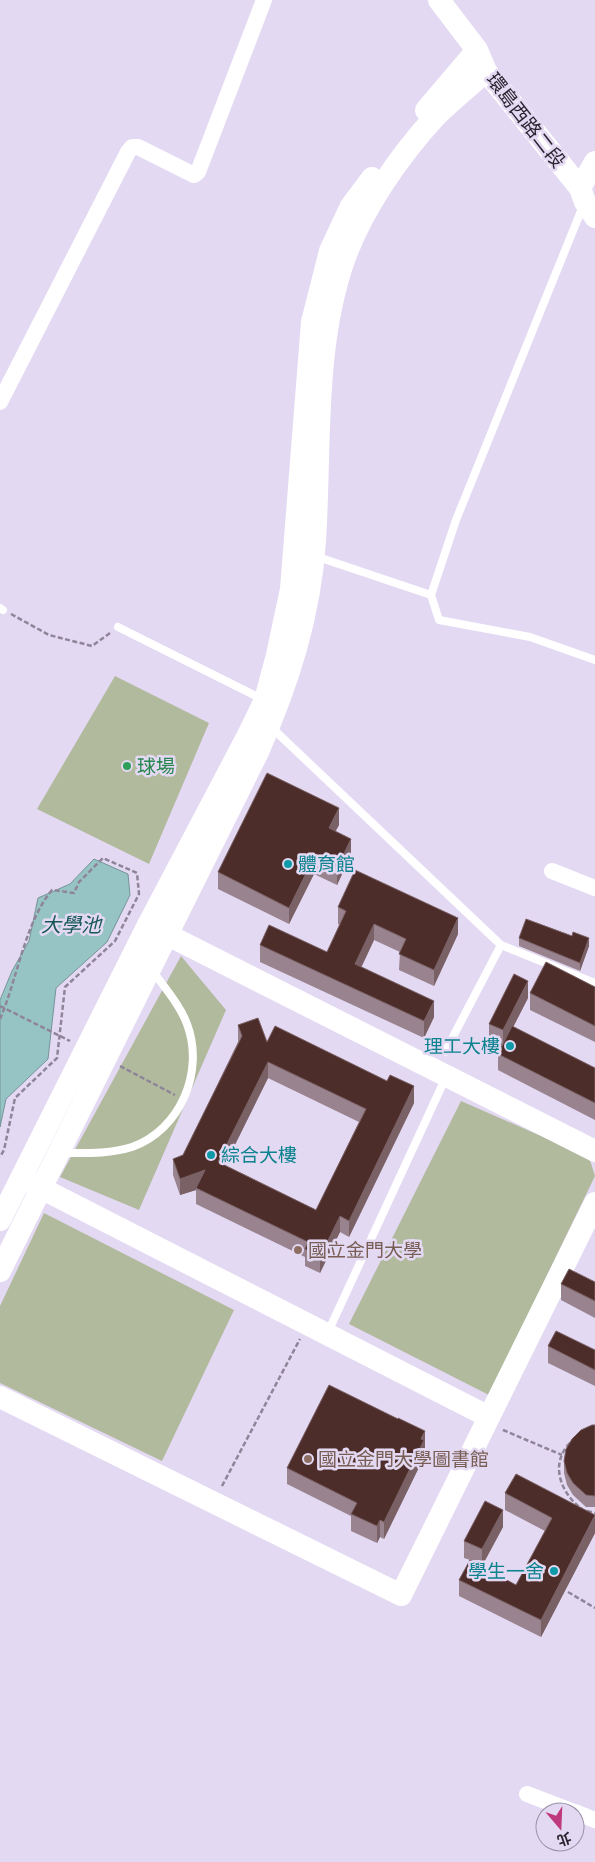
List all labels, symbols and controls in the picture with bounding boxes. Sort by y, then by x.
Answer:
street label: 環島西路二段 [481,68,570,172]
place label: 球場 [137,755,175,778]
marker: 球場 [121,760,133,772]
place label: 體育館 [298,853,355,876]
marker: 體育館 [282,858,294,870]
water label: 大學池 [41,913,103,937]
place label: 理工大樓 [424,1035,500,1058]
marker: 理工大樓 [504,1040,516,1052]
place label: 綜合大樓 [221,1144,297,1167]
marker: 綜合大樓 [205,1149,217,1161]
place label: 國立金門大學 [308,1239,422,1262]
marker: 國立金門大學 [292,1244,304,1256]
place label: 國立金門大學圖書館 [318,1448,489,1471]
marker: 國立金門大學圖書館 [302,1453,314,1465]
place label: 學生一舍 [468,1560,544,1583]
marker: 學生一舍 [548,1565,560,1577]
north arrow [535,1802,585,1852]
text: 北 [555,1829,574,1850]

